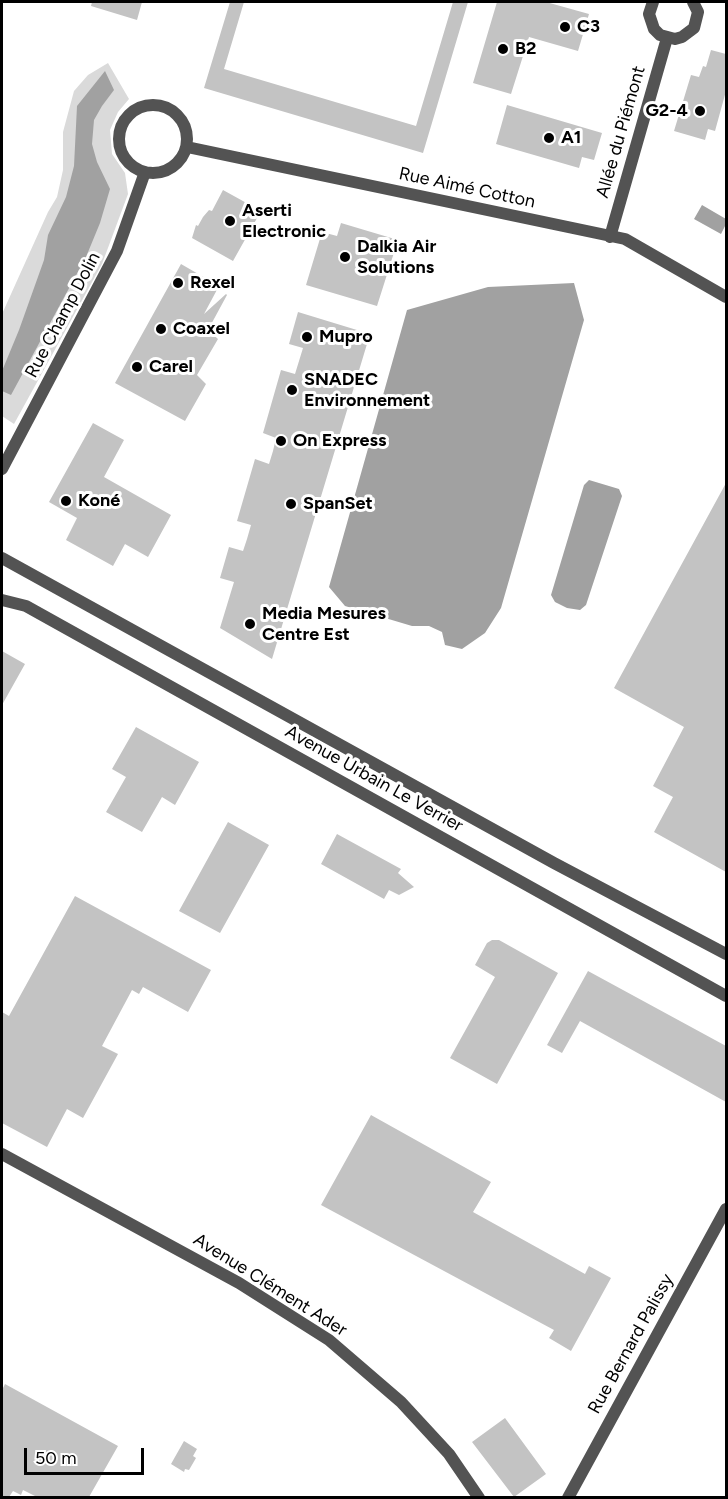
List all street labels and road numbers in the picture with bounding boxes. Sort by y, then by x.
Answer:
street label: Allée du Piémont [592,64,650,200]
street label: Rue Aimé Cotton [397,163,537,213]
street label: Rue Champ Dolin [21,248,105,382]
street label: Avenue Urbain Le Verrier [281,721,467,837]
street label: Avenue Clément Ader [189,1229,351,1341]
street label: Rue Bernard Palissy [584,1270,678,1418]

